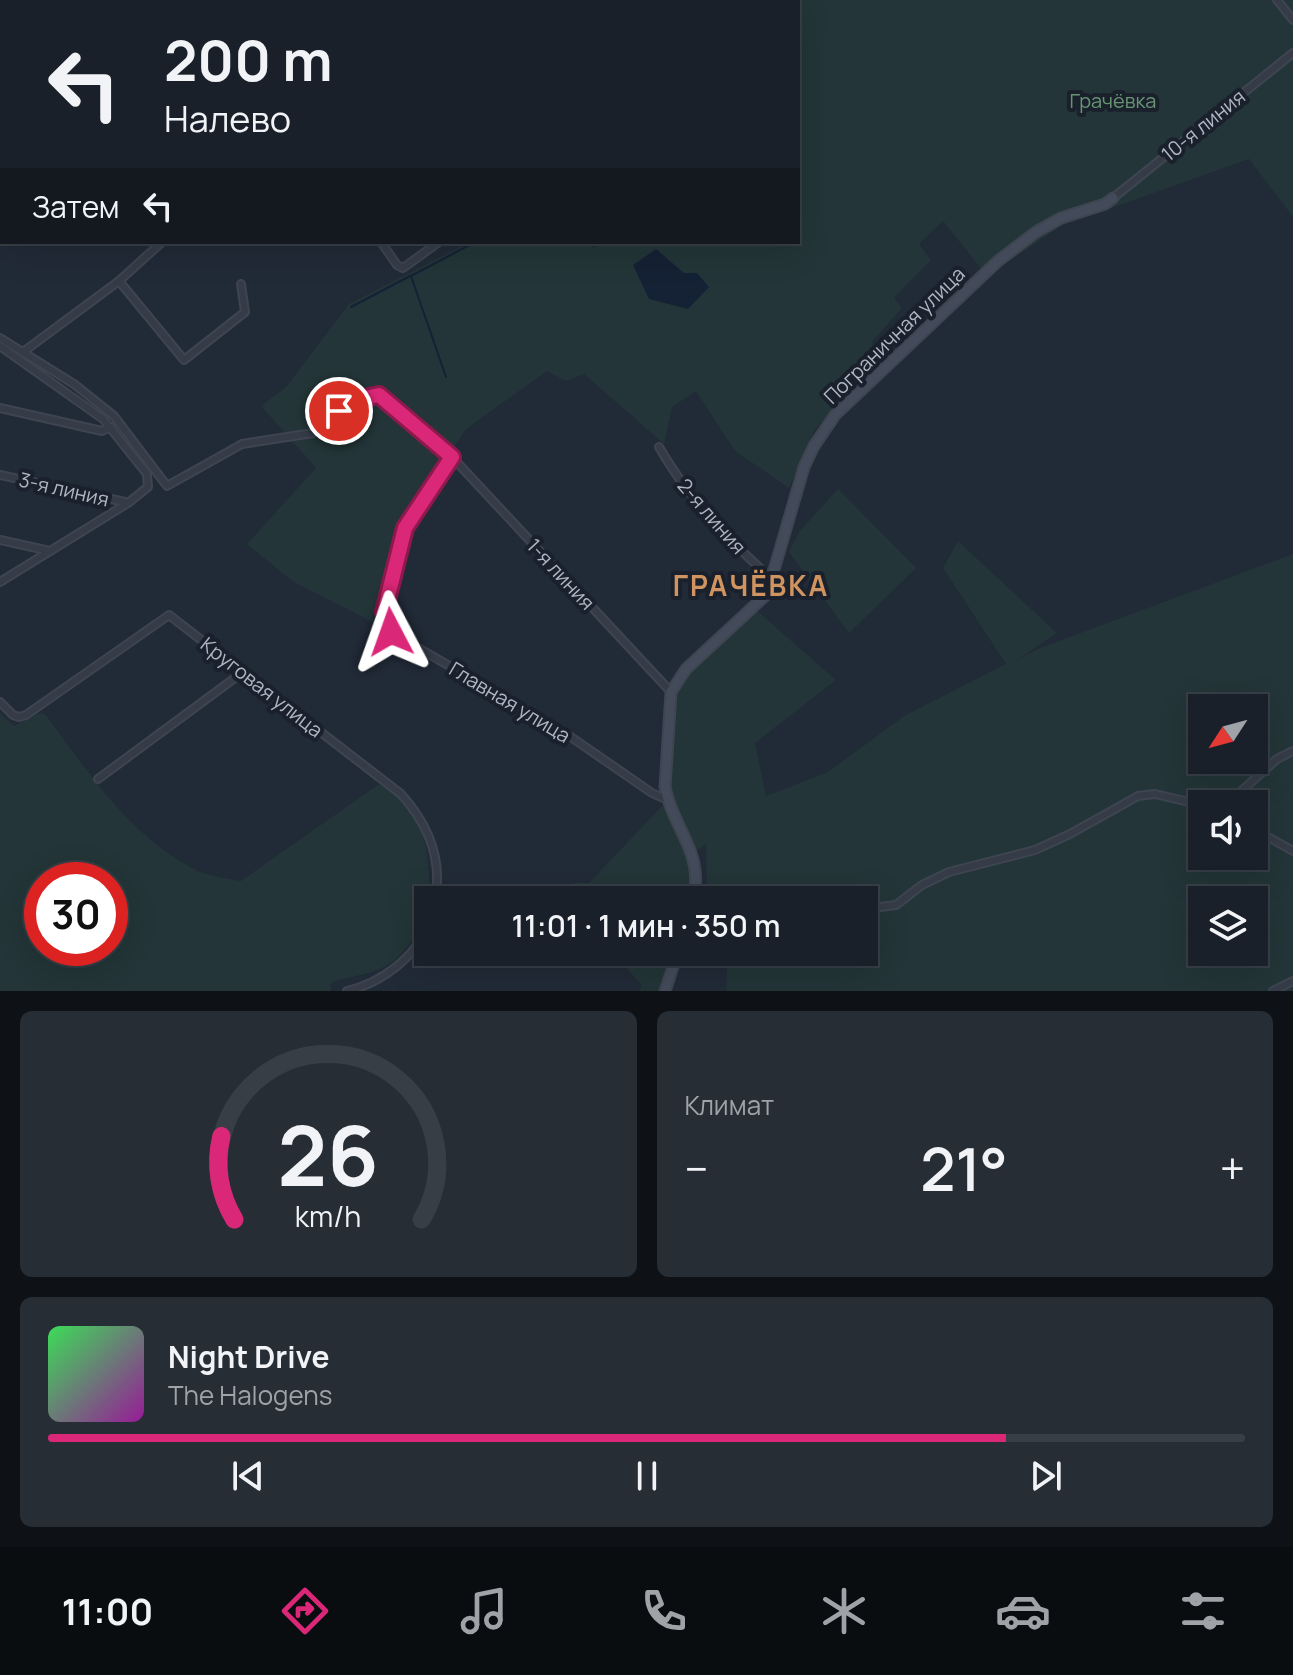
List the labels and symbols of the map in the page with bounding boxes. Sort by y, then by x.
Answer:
street label: 10-я линия [1155,83,1251,167]
park label: Грачёвка [1070,87,1156,114]
street label: Пограничная улица [818,261,970,409]
pin [305,377,373,445]
street label: 3-я линия [16,466,112,512]
street label: 2-я линия [672,472,752,560]
street label: 1-я линия [521,532,601,616]
district label: ГРАЧЁВКА [673,566,829,604]
position arrow [349,590,433,674]
street label: Круговая улица [195,631,329,743]
street label: Главная улица [444,655,576,749]
north arrow [1188,694,1268,774]
speed limit sign: 30 [24,862,128,966]

